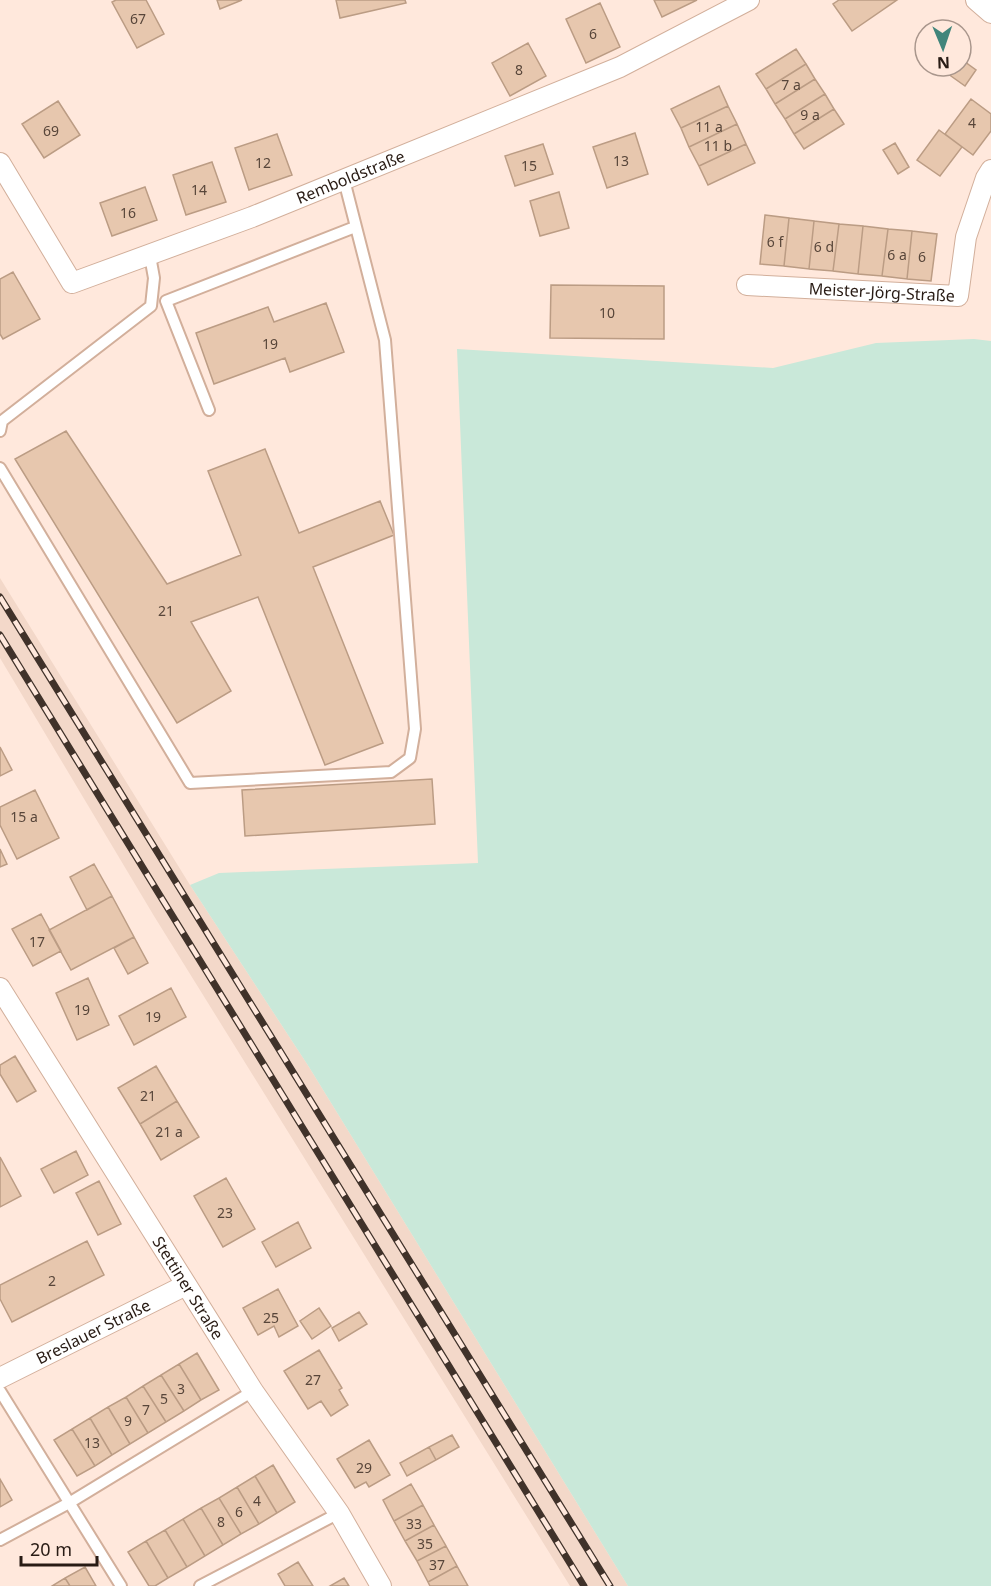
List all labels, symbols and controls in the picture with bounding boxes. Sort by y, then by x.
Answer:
house number: 67 [130,9,146,28]
north arrow [913,18,973,78]
house number: 6 [589,24,597,43]
text: N [937,52,950,74]
house number: 8 [515,60,523,79]
house number: 7 a [781,75,801,94]
house number: 9 a [800,105,820,124]
house number: 4 [968,113,976,132]
house number: 11 a [695,117,723,136]
house number: 69 [43,121,59,140]
house number: 11 b [704,136,732,155]
street label: Remboldstraße [293,145,408,209]
house number: 13 [613,151,629,170]
house number: 12 [255,153,271,172]
house number: 15 [521,156,537,175]
house number: 14 [191,180,207,199]
house number: 16 [120,203,136,222]
house number: 6 f [767,232,784,251]
house number: 6 d [814,237,834,256]
house number: 6 a [887,245,907,264]
house number: 6 [918,247,926,266]
street label: Meister-Jörg-Straße [808,277,956,307]
house number: 10 [599,303,615,322]
house number: 19 [262,334,278,353]
house number: 21 [158,601,174,620]
house number: 15 a [10,807,38,826]
house number: 17 [29,932,45,951]
house number: 19 [74,1000,90,1019]
house number: 19 [145,1007,161,1026]
house number: 21 [140,1086,156,1105]
house number: 21 a [155,1122,183,1141]
house number: 23 [217,1203,233,1222]
street label: Stettiner Straße [148,1232,229,1344]
house number: 2 [48,1271,56,1290]
street label: Breslauer Straße [32,1294,154,1369]
house number: 25 [263,1308,279,1327]
house number: 27 [305,1370,321,1389]
house number: 3 [177,1379,185,1398]
house number: 5 [160,1389,168,1408]
house number: 7 [142,1400,150,1419]
house number: 9 [124,1411,132,1430]
house number: 13 [84,1433,100,1452]
house number: 29 [356,1458,372,1477]
house number: 4 [253,1491,261,1510]
house number: 6 [235,1502,243,1521]
house number: 8 [217,1512,225,1531]
house number: 33 [406,1514,422,1533]
scale bar [21,1529,98,1567]
house number: 35 [417,1534,433,1553]
text: 20 m [30,1537,72,1561]
house number: 37 [429,1555,445,1574]

